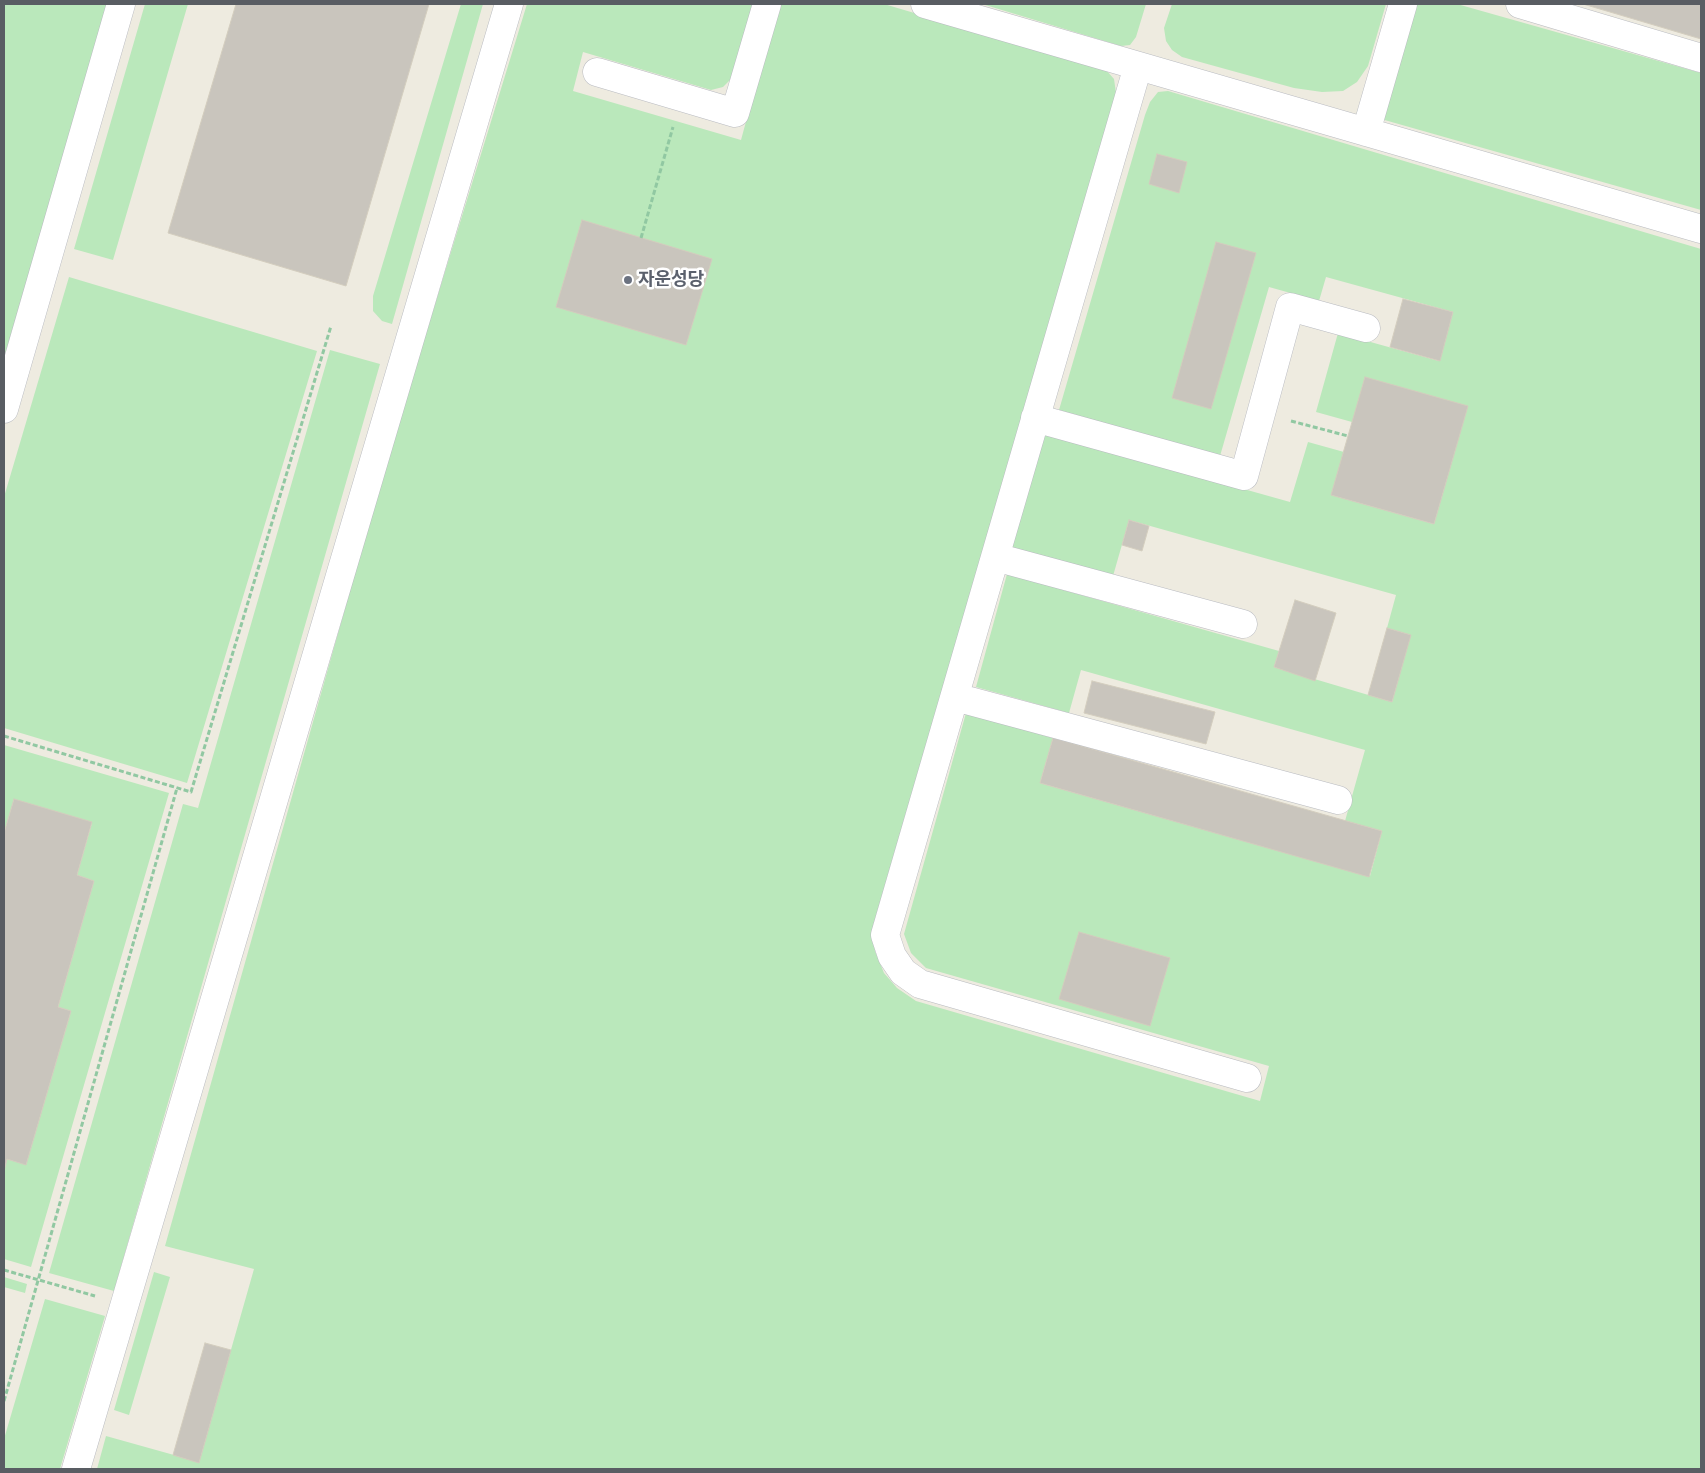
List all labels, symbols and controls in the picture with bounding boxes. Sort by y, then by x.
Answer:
place label: 자운성당 [638,269,704,291]
marker: 자운성당 [622,274,634,286]

